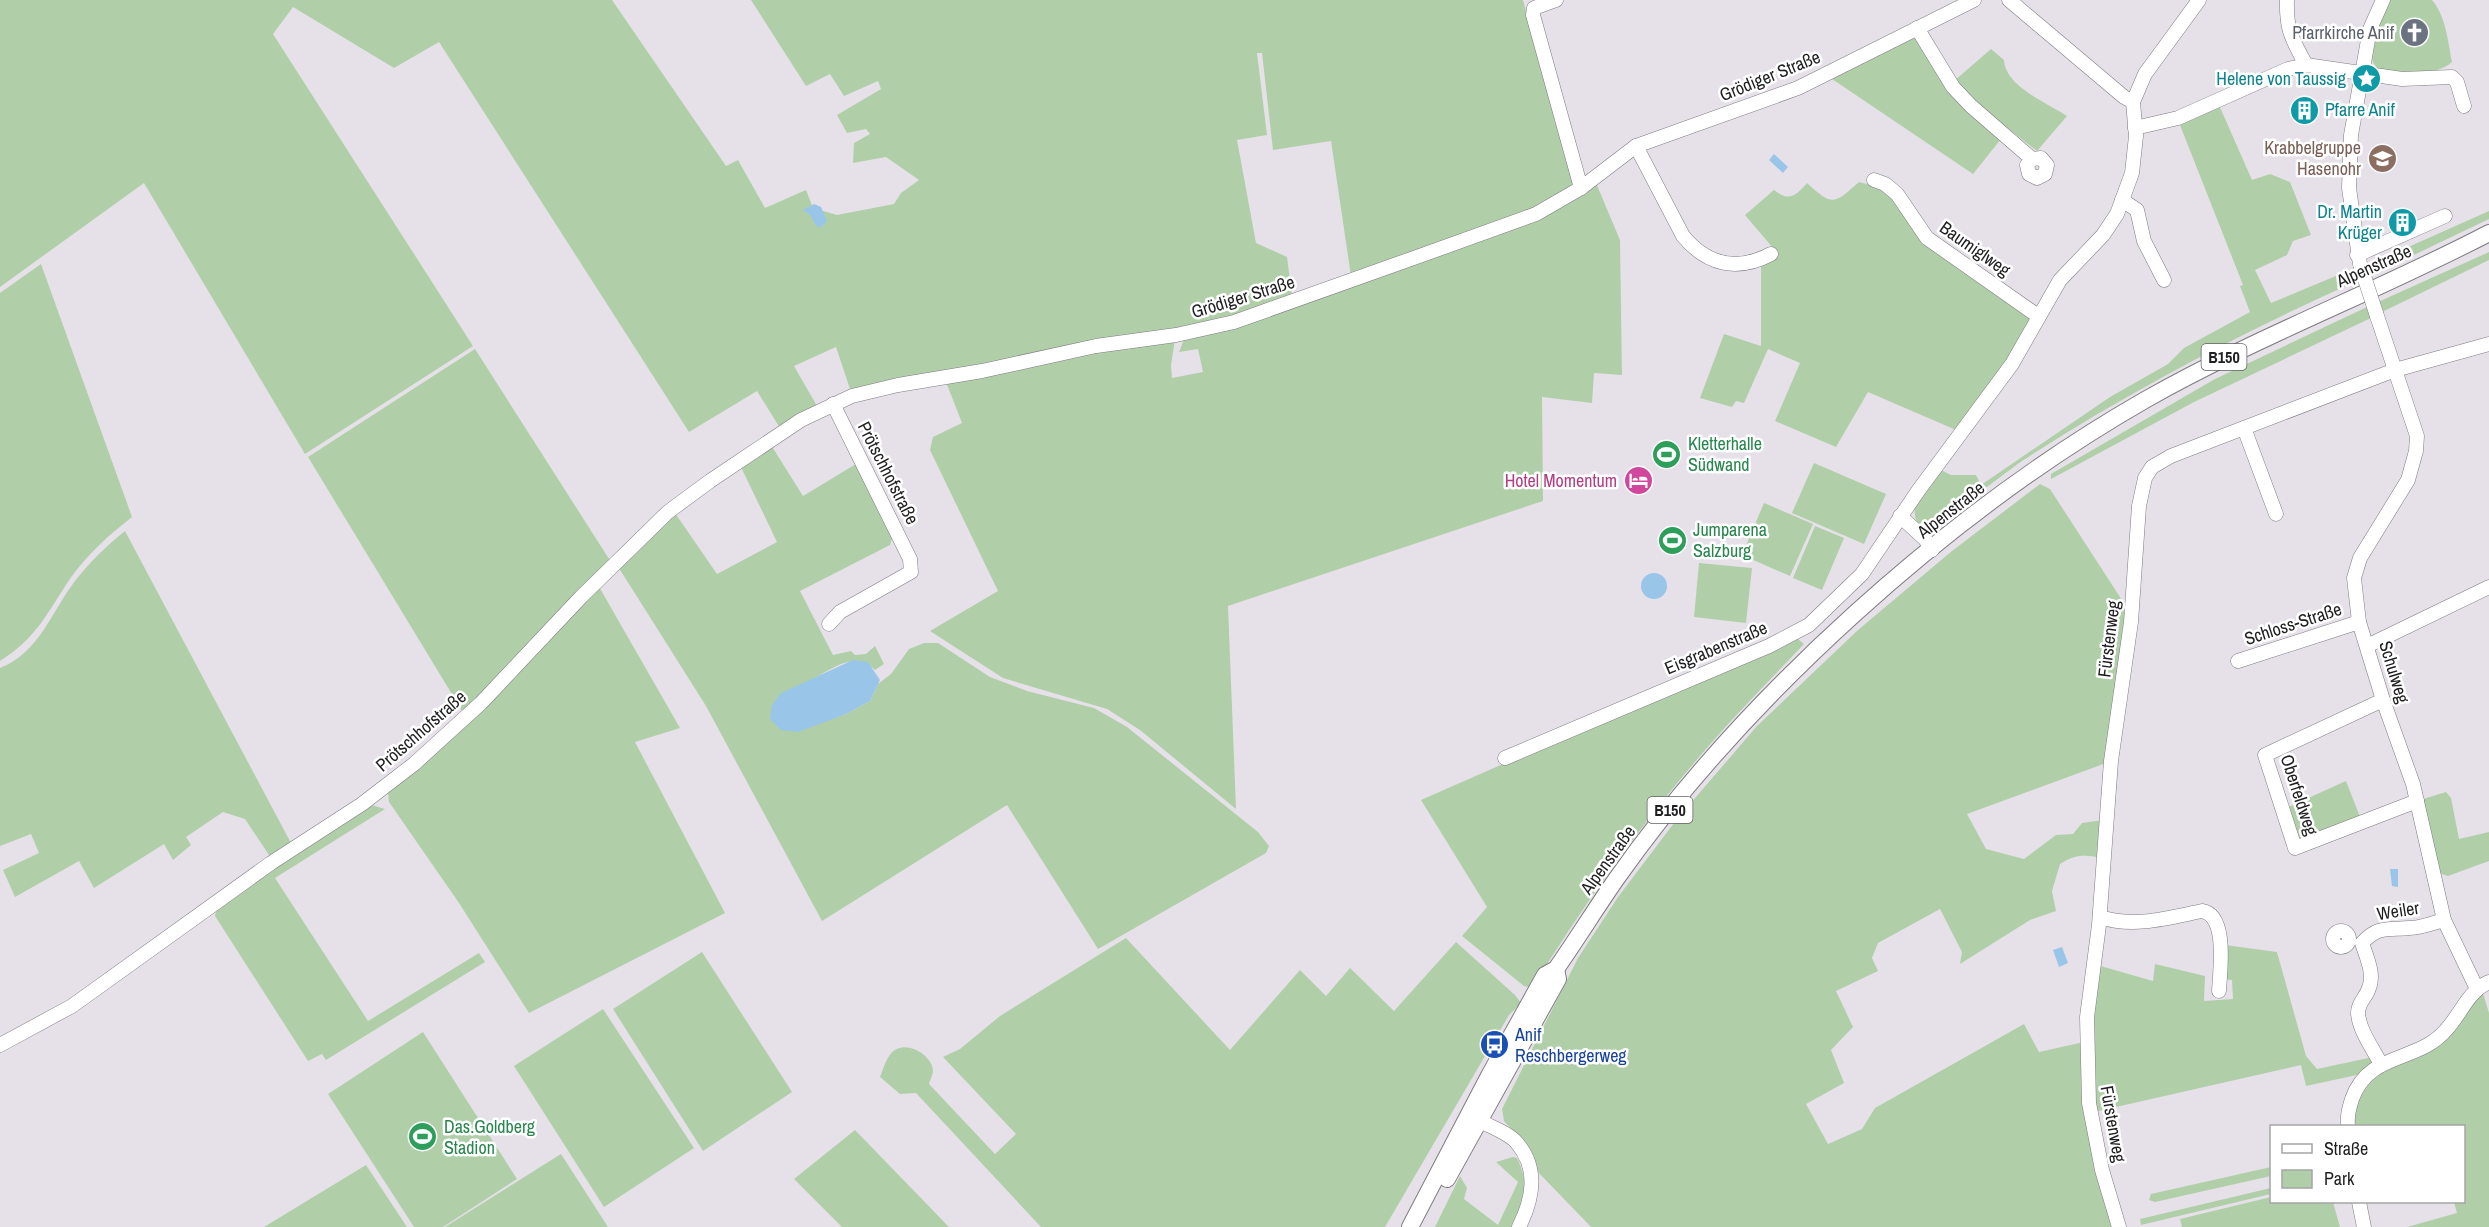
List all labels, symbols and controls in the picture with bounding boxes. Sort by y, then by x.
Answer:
church icon: Pfarrkirche Anif [2399,17,2431,49]
place label: Pfarrkirche Anif [2292,20,2395,45]
street label: Grödiger Straße [1716,44,1824,107]
place icon: Helene von Taussig [2351,63,2383,95]
place label: Helene von Taussig [2216,66,2347,91]
building icon: Pfarre Anif [2288,94,2320,126]
place label: Pfarre Anif [2325,97,2396,122]
place label: Krabbelgruppe Hasenohr [2264,135,2361,181]
school or university icon: Krabbelgruppe Hasenohr [2366,142,2398,174]
place label: Dr. Martin Krüger [2317,199,2382,245]
building icon: Dr. Martin Krüger [2387,206,2419,238]
street label: Baumiglweg [1935,215,2016,283]
street label: Alpenstraße [2331,238,2415,294]
street label: Grödiger Straße [1188,269,1298,324]
road number: B150 [2202,344,2246,370]
street label: Prötschhofstraße [852,417,925,529]
place label: Kletterhalle Südwand [1688,431,1762,477]
sports icon: Kletterhalle Südwand [1651,438,1683,470]
hotel icon: Hotel Momentum [1622,465,1654,497]
place label: Hotel Momentum [1505,468,1617,493]
street label: Alpenstraße [1911,475,1990,545]
place label: Jumparena Salzburg [1693,517,1767,563]
sports icon: Jumparena Salzburg [1656,524,1688,556]
street label: Schloss-Straße [2241,596,2345,651]
street label: Fürstenweg [2091,598,2126,679]
street label: Eisgrabenstraße [1661,615,1771,680]
street label: Schulweg [2373,638,2416,707]
street label: Prötschhofstraße [370,684,471,777]
street label: Oberfeldweg [2275,751,2325,839]
road number: B150 [1648,797,1692,823]
street label: Alpenstraße [1574,820,1641,900]
street label: Weiler [2375,895,2421,926]
place label: Anif Reschbergerweg [1514,1022,1627,1068]
bus stop icon: Anif Reschbergerweg [1478,1029,1510,1061]
street label: Fürstenweg [2094,1084,2133,1165]
place label: Das.Goldberg Stadion [444,1114,536,1160]
sports icon: Das.Goldberg Stadion [407,1121,439,1153]
legend [2270,1125,2465,1203]
text: Straße [2324,1136,2368,1161]
text: Park [2324,1166,2355,1191]

